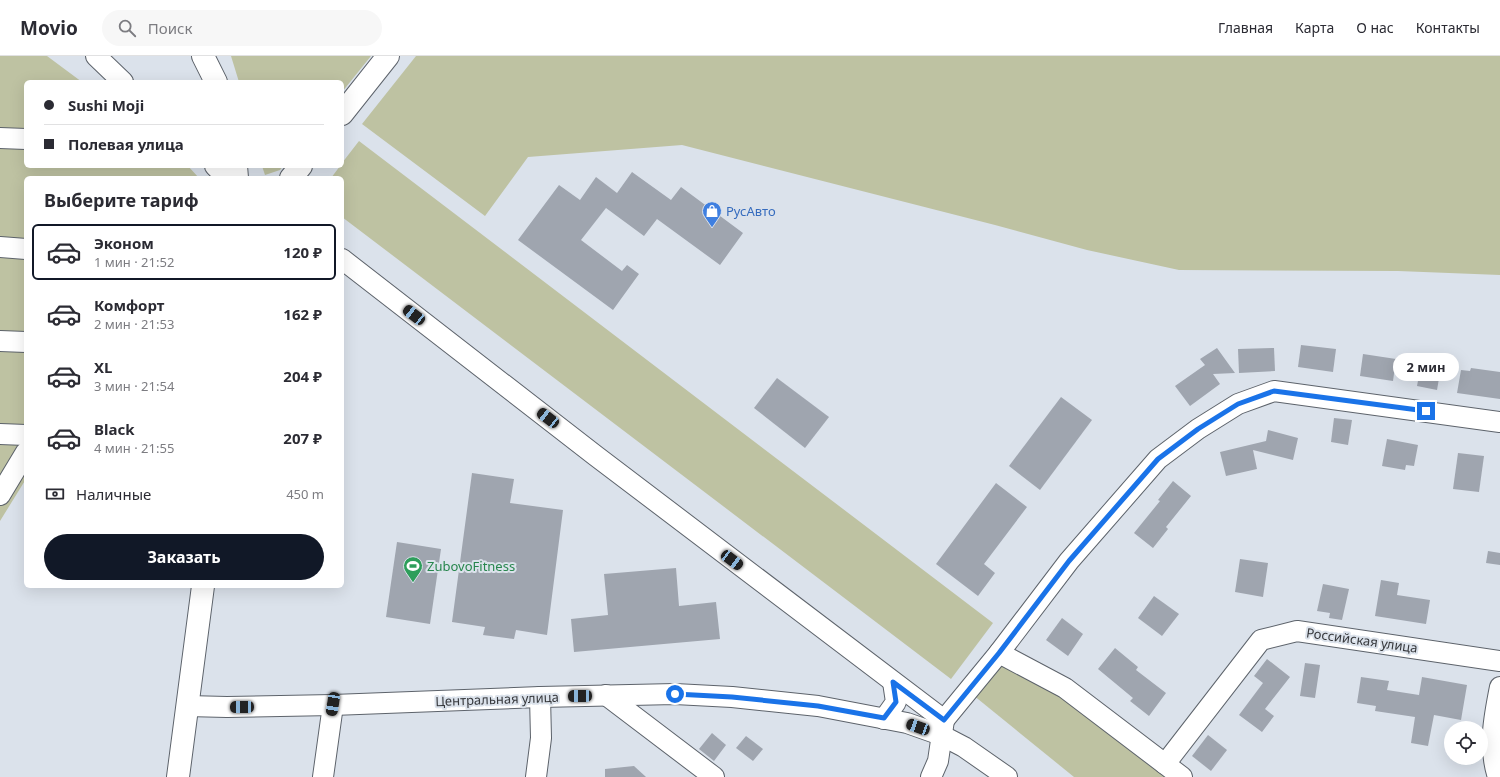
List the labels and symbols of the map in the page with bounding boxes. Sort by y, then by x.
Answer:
shop icon: РусАвто [701,200,723,228]
place label: РусАвто [726,202,776,220]
car [401,303,427,327]
callout: 2 мин [1393,353,1459,381]
route end [1417,402,1435,420]
car [535,406,561,430]
car [719,548,745,572]
sports icon: ZubovoFitness [402,555,424,583]
place label: ZubovoFitness [427,557,515,575]
street label: Российская улица [1305,623,1419,657]
route start [666,685,684,703]
street label: Центральная улица [435,688,559,710]
car [568,690,592,702]
car [325,691,341,717]
car [230,701,254,713]
car [905,717,931,737]

